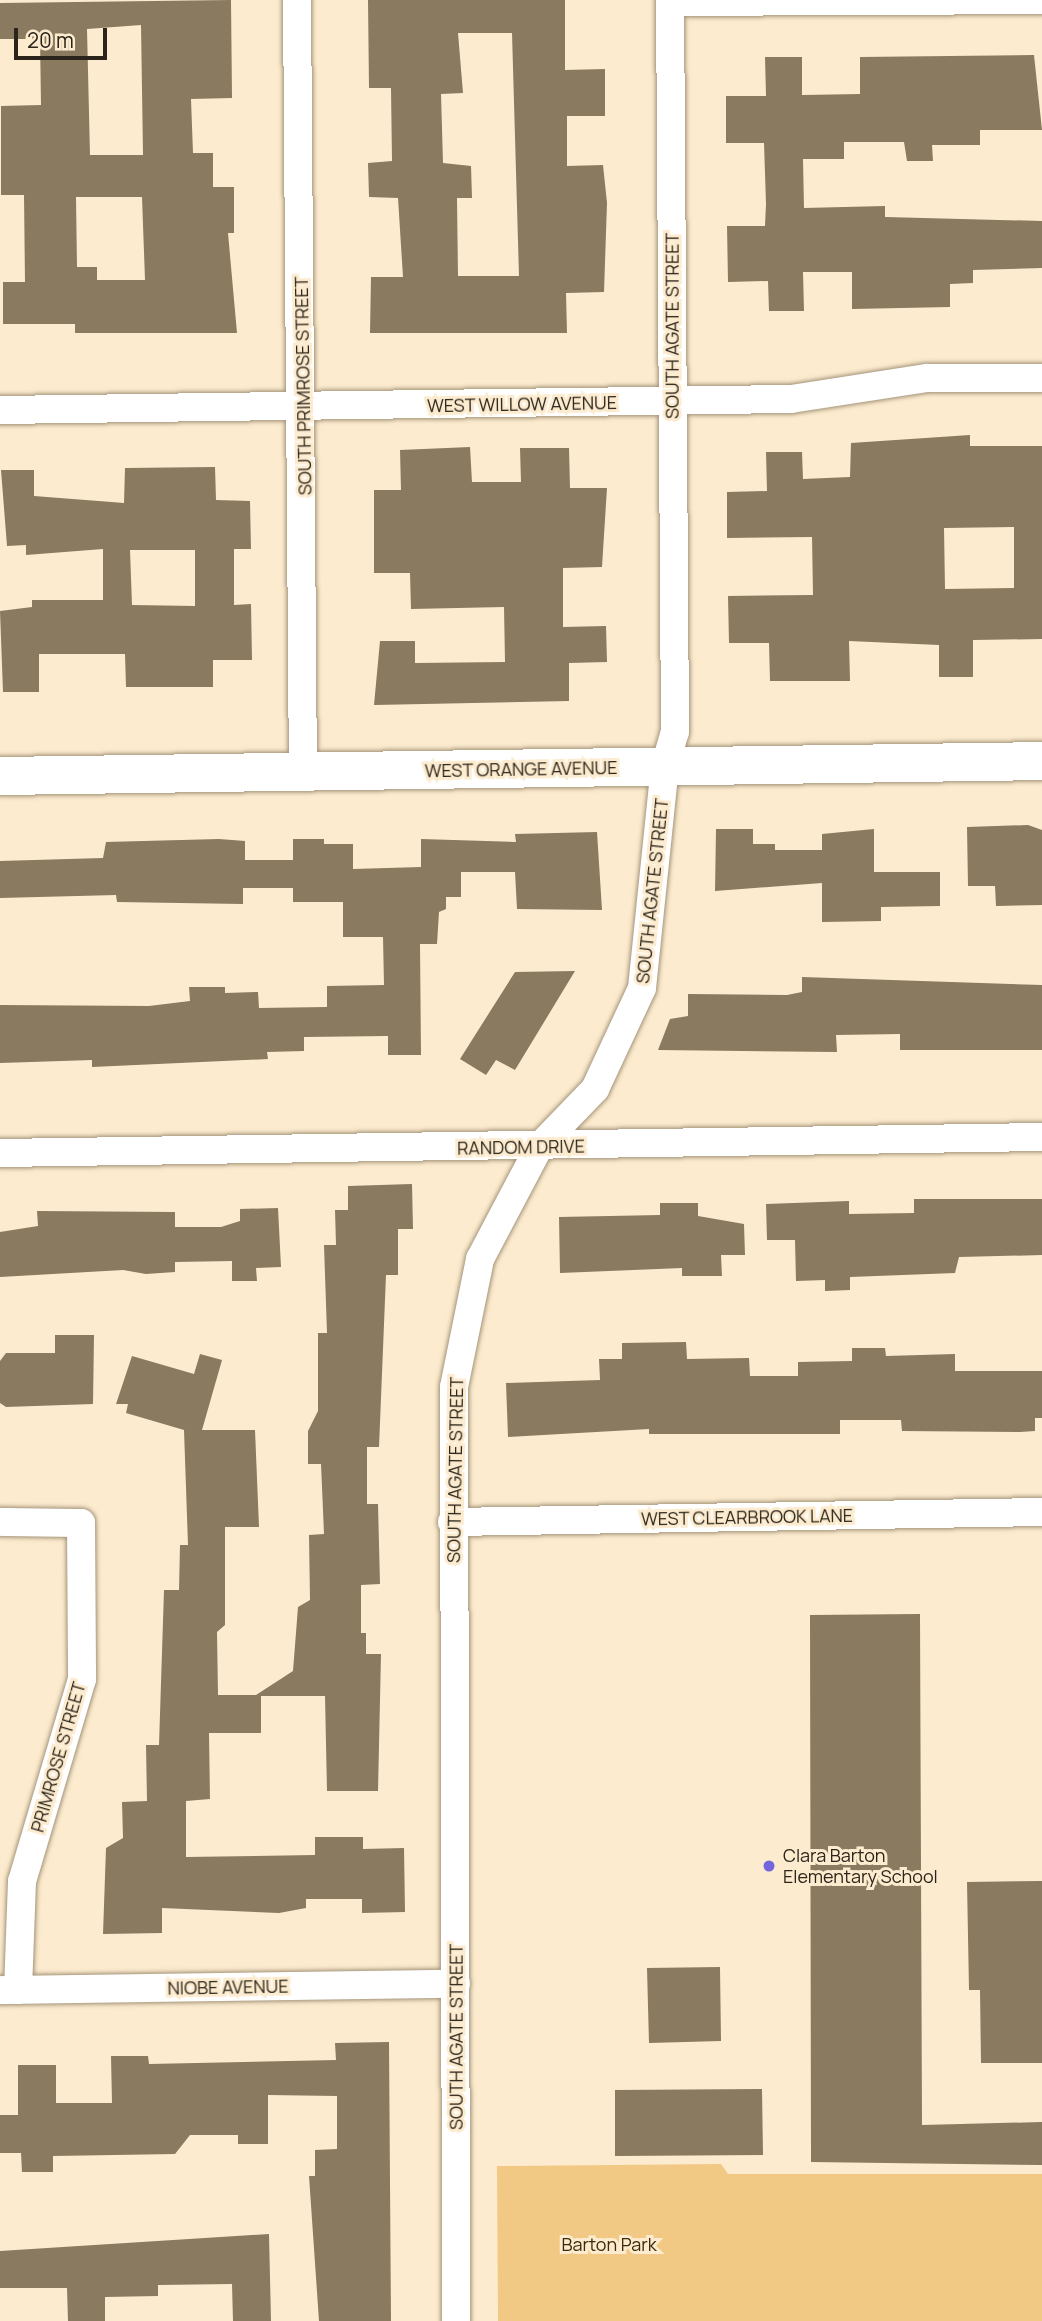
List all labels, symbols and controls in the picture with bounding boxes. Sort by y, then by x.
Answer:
scale bar [18,14,110,58]
text: 20 m [27,26,74,54]
street label: SOUTH AGATE STREET [661,233,683,419]
street label: SOUTH PRIMROSE STREET [290,276,316,496]
street label: WEST WILLOW AVENUE [427,392,617,416]
street label: WEST ORANGE AVENUE [424,757,618,781]
street label: SOUTH AGATE STREET [632,797,672,985]
street label: RANDOM DRIVE [457,1135,585,1159]
street label: SOUTH AGATE STREET [443,1377,467,1563]
street label: WEST CLEARBROOK LANE [640,1504,854,1530]
street label: PRIMROSE STREET [26,1679,90,1835]
place label: Clara Barton Elementary School [783,1845,938,1888]
marker: Clara Barton Elementary School [761,1858,777,1874]
street label: SOUTH AGATE STREET [445,1944,467,2130]
street label: NIOBE AVENUE [167,1975,289,1999]
park label: Barton Park [561,2233,657,2255]

